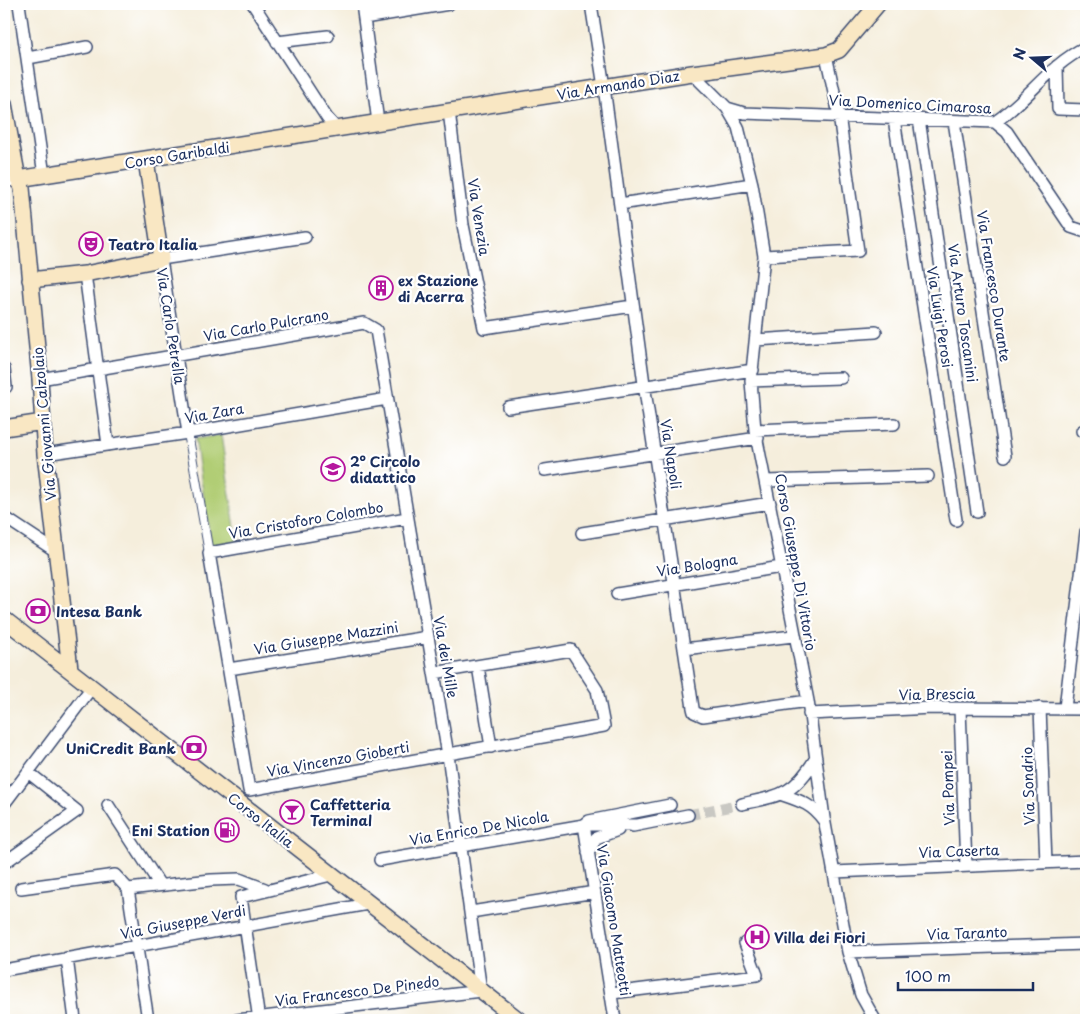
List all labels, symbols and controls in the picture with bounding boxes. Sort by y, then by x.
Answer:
north arrow [1008,32,1058,82]
text: N [1008,45,1031,62]
street label: Via Armando Diaz [555,65,681,105]
street label: Via Domenico Cimarosa [828,89,992,119]
street label: Corso Garibaldi [123,136,231,174]
street label: Via Venezia [463,177,496,257]
street label: Via Francesco Durante [972,209,1016,364]
theatre icon: Teatro Italia [78,231,104,257]
place label: Teatro Italia [108,234,199,255]
street label: Via Arturo Toscanini [943,242,983,384]
street label: Via Luigi Perosi [922,265,958,369]
street label: Via Carlo Petrella [151,266,191,386]
place label: ex Stazione di Acerra [398,270,479,307]
building icon: ex Stazione di Acerra [368,275,394,301]
street label: Via Carlo Pulcrano [202,304,330,346]
street label: Via Giovanni Calzolaio [27,346,61,502]
street label: Via Zara [183,397,246,429]
street label: Via Napoli [655,417,687,491]
place label: 2° Circolo didattico [350,451,420,488]
school or university icon: 2° Circolo didattico [320,456,346,482]
street label: Corso Giuseppe Di Vittorio [770,472,822,652]
street label: Via Cristoforo Colombo [227,496,385,544]
street label: Via Bologna [655,548,739,582]
bank icon: Intesa Bank [25,598,51,624]
place label: Intesa Bank [56,601,143,622]
street label: Via dei Mille [428,614,464,700]
street label: Via Giuseppe Mazzini [252,616,400,660]
street label: Via Brescia [898,683,976,705]
bank icon: UniCredit Bank [181,735,207,761]
street label: Via Vincenzo Gioberti [265,736,411,782]
place label: UniCredit Bank [66,738,177,759]
street label: Via Sondrio [1016,746,1040,826]
street label: Via Pompei [936,750,960,826]
street label: Corso Italia [223,787,299,853]
place label: Caffetteria Terminal [310,794,391,831]
bar icon: Caffetteria Terminal [279,799,305,825]
street label: Via Enrico De Nicola [408,805,551,851]
fuel station icon: Eni Station [214,817,240,843]
place label: Eni Station [132,820,210,841]
street label: Via Caserta [918,839,1000,863]
street label: Via Giacomo Matteotti [592,843,636,997]
street label: Via Giuseppe Verdi [118,900,248,944]
street label: Via Taranto [926,921,1008,945]
hospital icon: Villa dei Fiori [744,924,770,950]
place label: Villa dei Fiori [774,927,865,948]
scale bar [898,959,1032,991]
text: 100 m [905,964,951,987]
street label: Via Francesco De Pinedo [274,970,440,1011]

